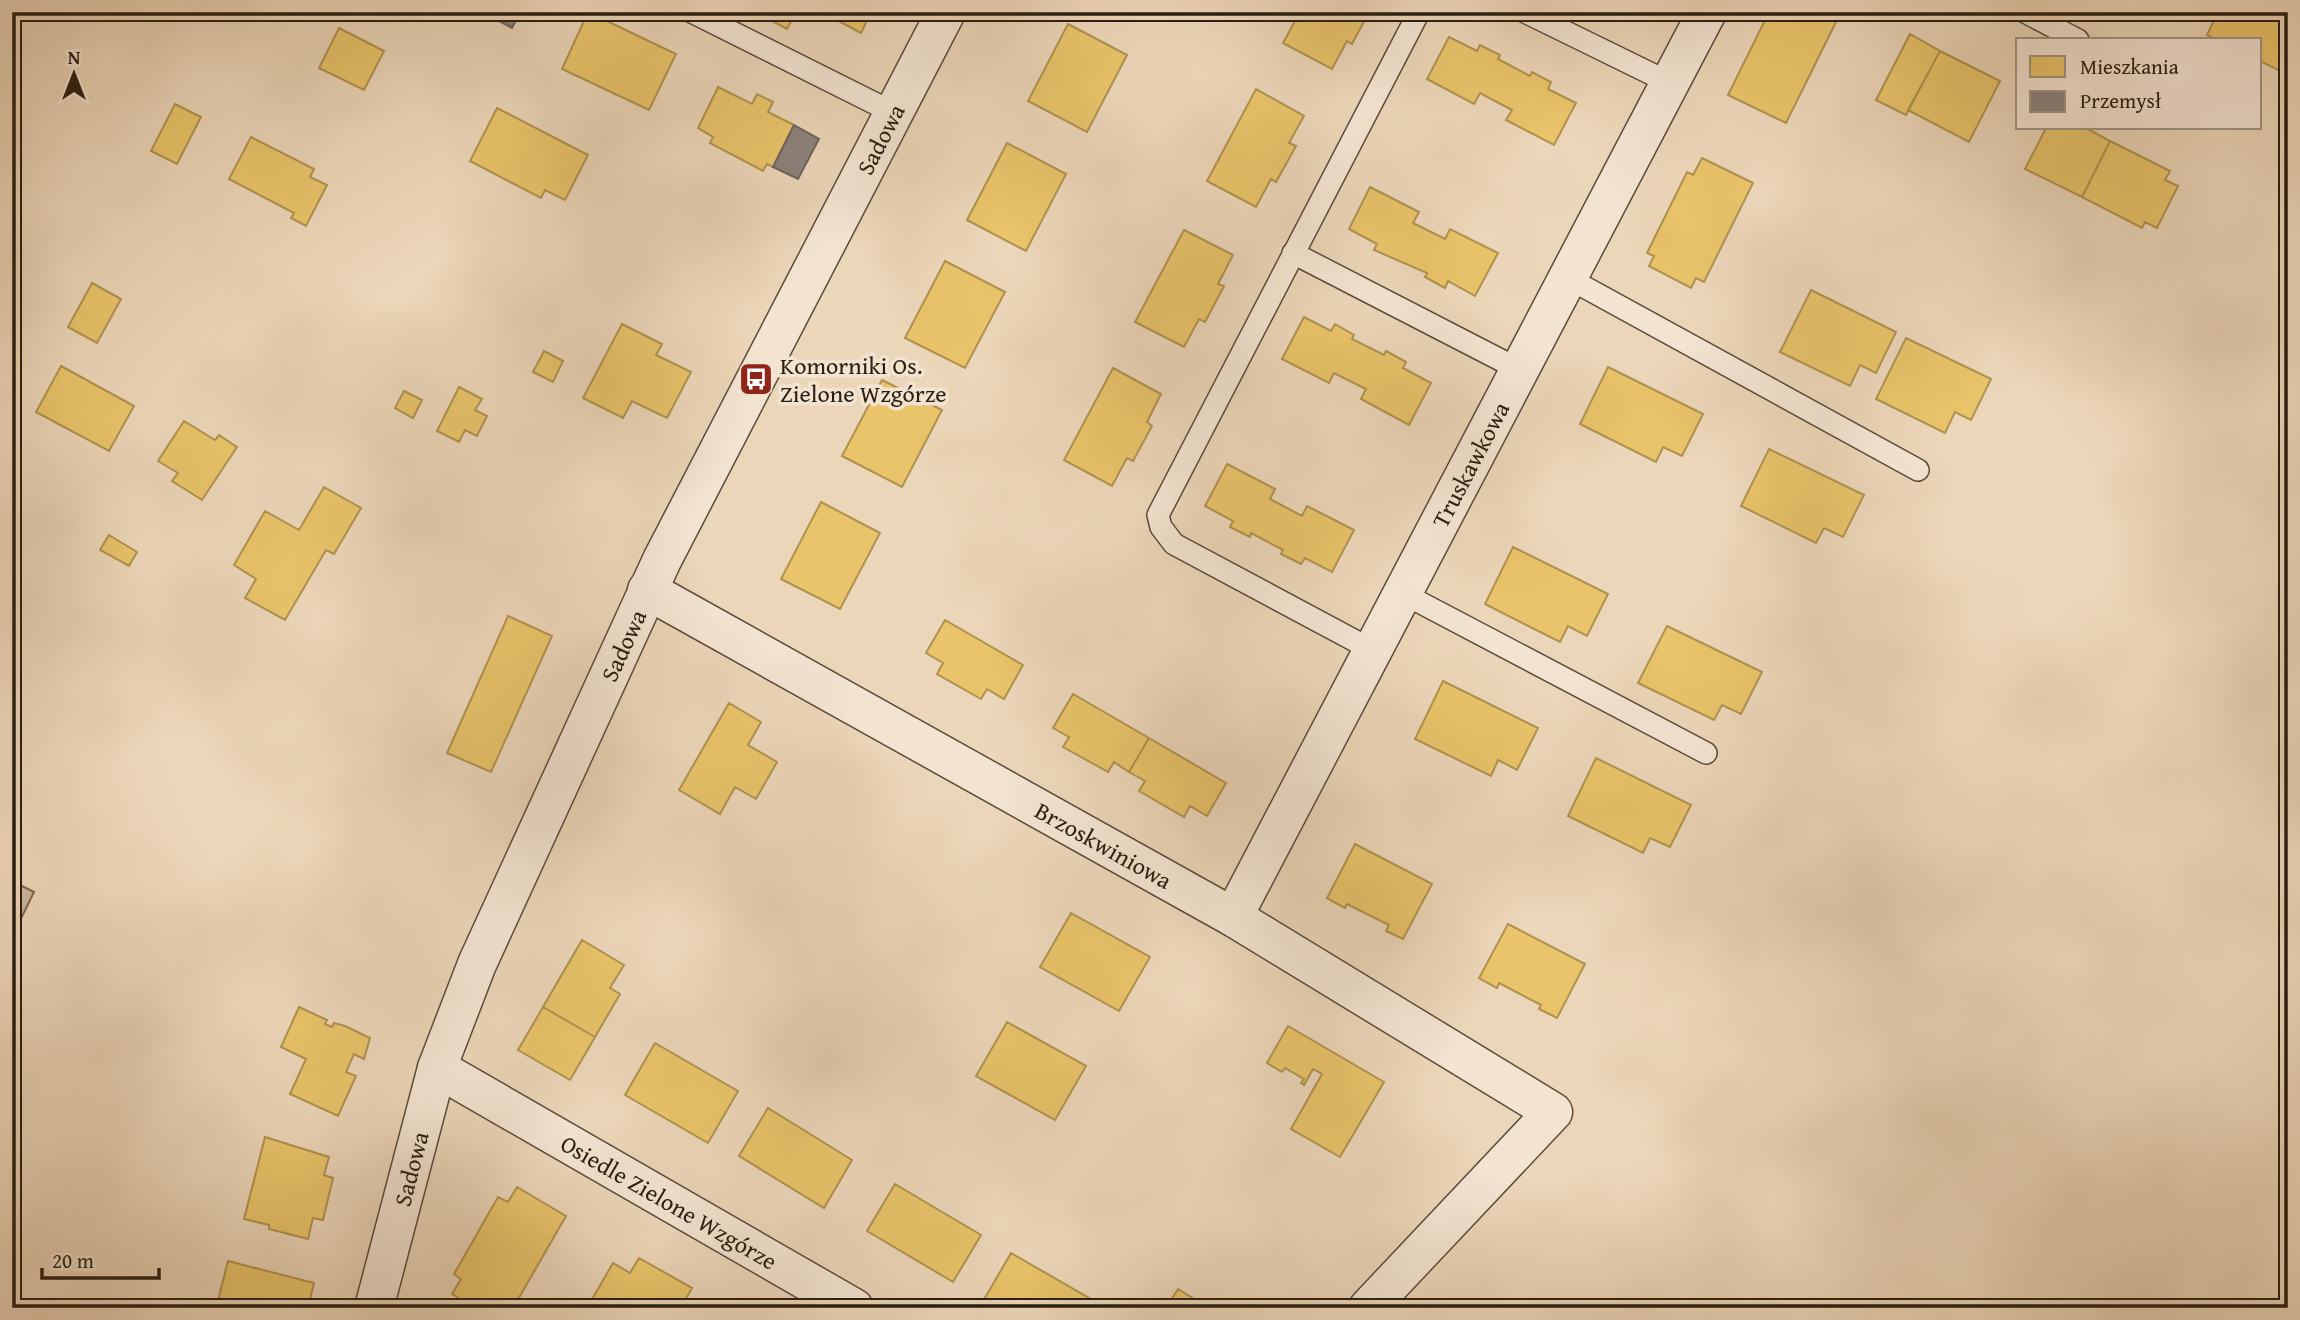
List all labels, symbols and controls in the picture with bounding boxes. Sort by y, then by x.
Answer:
north arrow [38,38,108,108]
legend [2016,38,2262,130]
text: N [68,43,81,71]
text: Mieszkania [2080,51,2179,82]
text: Przemysł [2080,85,2161,116]
street label: Sadowa [847,97,913,181]
place label: Komorniki Os. Zielone Wzgórze [780,348,946,411]
bus stop icon: Komorniki Os. Zielone Wzgórze [737,360,775,398]
street label: Truskawkowa [1423,395,1518,533]
street label: Sadowa [591,603,655,687]
street label: Brzoskwiniowa [1029,793,1179,897]
street label: Osiedle Zielone Wzgórze [554,1125,784,1278]
street label: Sadowa [384,1127,437,1210]
scale bar [42,1236,159,1280]
text: 20 m [52,1245,94,1276]

